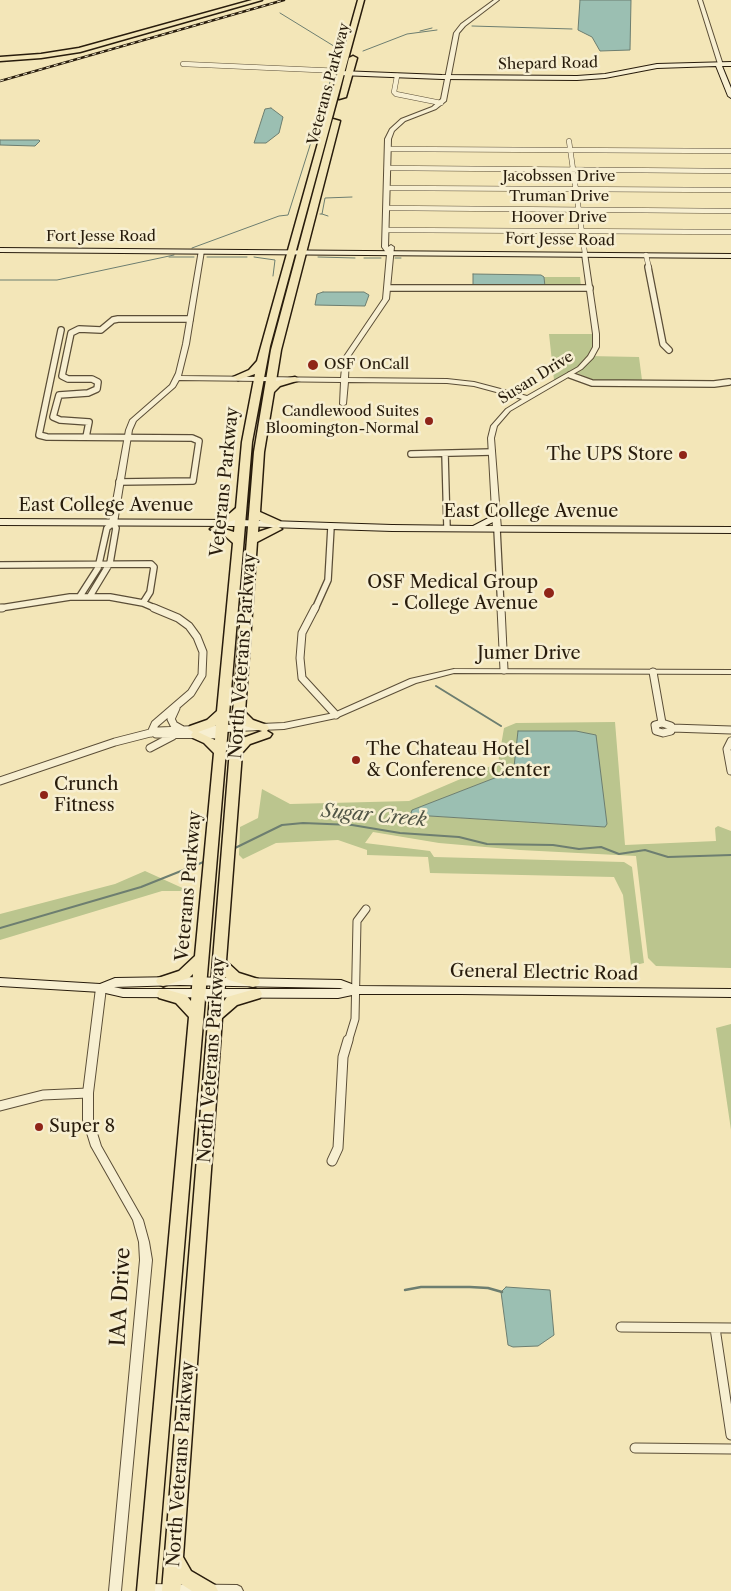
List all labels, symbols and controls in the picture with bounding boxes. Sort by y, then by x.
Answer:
street label: Veterans Parkway [304,21,354,147]
street label: Shepard Road [498,54,598,74]
street label: Jacobssen Drive [503,168,615,186]
street label: Truman Drive [509,188,609,206]
street label: Hoover Drive [511,209,607,227]
street label: Fort Jesse Road [46,228,156,246]
street label: Fort Jesse Road [505,230,615,250]
street label: Susan Drive [495,348,577,408]
place label: OSF OnCall [324,356,409,374]
marker: OSF OnCall [306,358,320,372]
place label: Candlewood Suites Bloomington-Normal [265,403,419,438]
street label: Veterans Parkway [206,406,244,558]
marker: Candlewood Suites Bloomington-Normal [423,415,435,427]
place label: The UPS Store [546,444,673,466]
marker: The UPS Store [677,449,689,461]
street label: East College Avenue [19,495,193,517]
street label: East College Avenue [444,501,618,523]
street label: North Veterans Parkway [225,552,261,760]
place label: OSF Medical Group - College Avenue [367,572,538,614]
marker: OSF Medical Group - College Avenue [542,586,556,600]
street label: Jumer Drive [477,643,581,665]
place label: The Chateau Hotel & Conference Center [366,739,550,782]
marker: The Chateau Hotel & Conference Center [350,754,362,766]
place label: Crunch Fitness [54,774,119,816]
marker: Crunch Fitness [38,789,50,801]
water label: Sugar Creek [321,800,427,832]
street label: Veterans Parkway [172,810,206,962]
street label: North Veterans Parkway [194,956,230,1164]
street label: General Electric Road [450,961,638,985]
place label: Super 8 [49,1116,115,1138]
marker: Super 8 [33,1121,45,1133]
street label: IAA Drive [106,1247,136,1347]
street label: North Veterans Parkway [163,1360,199,1568]

